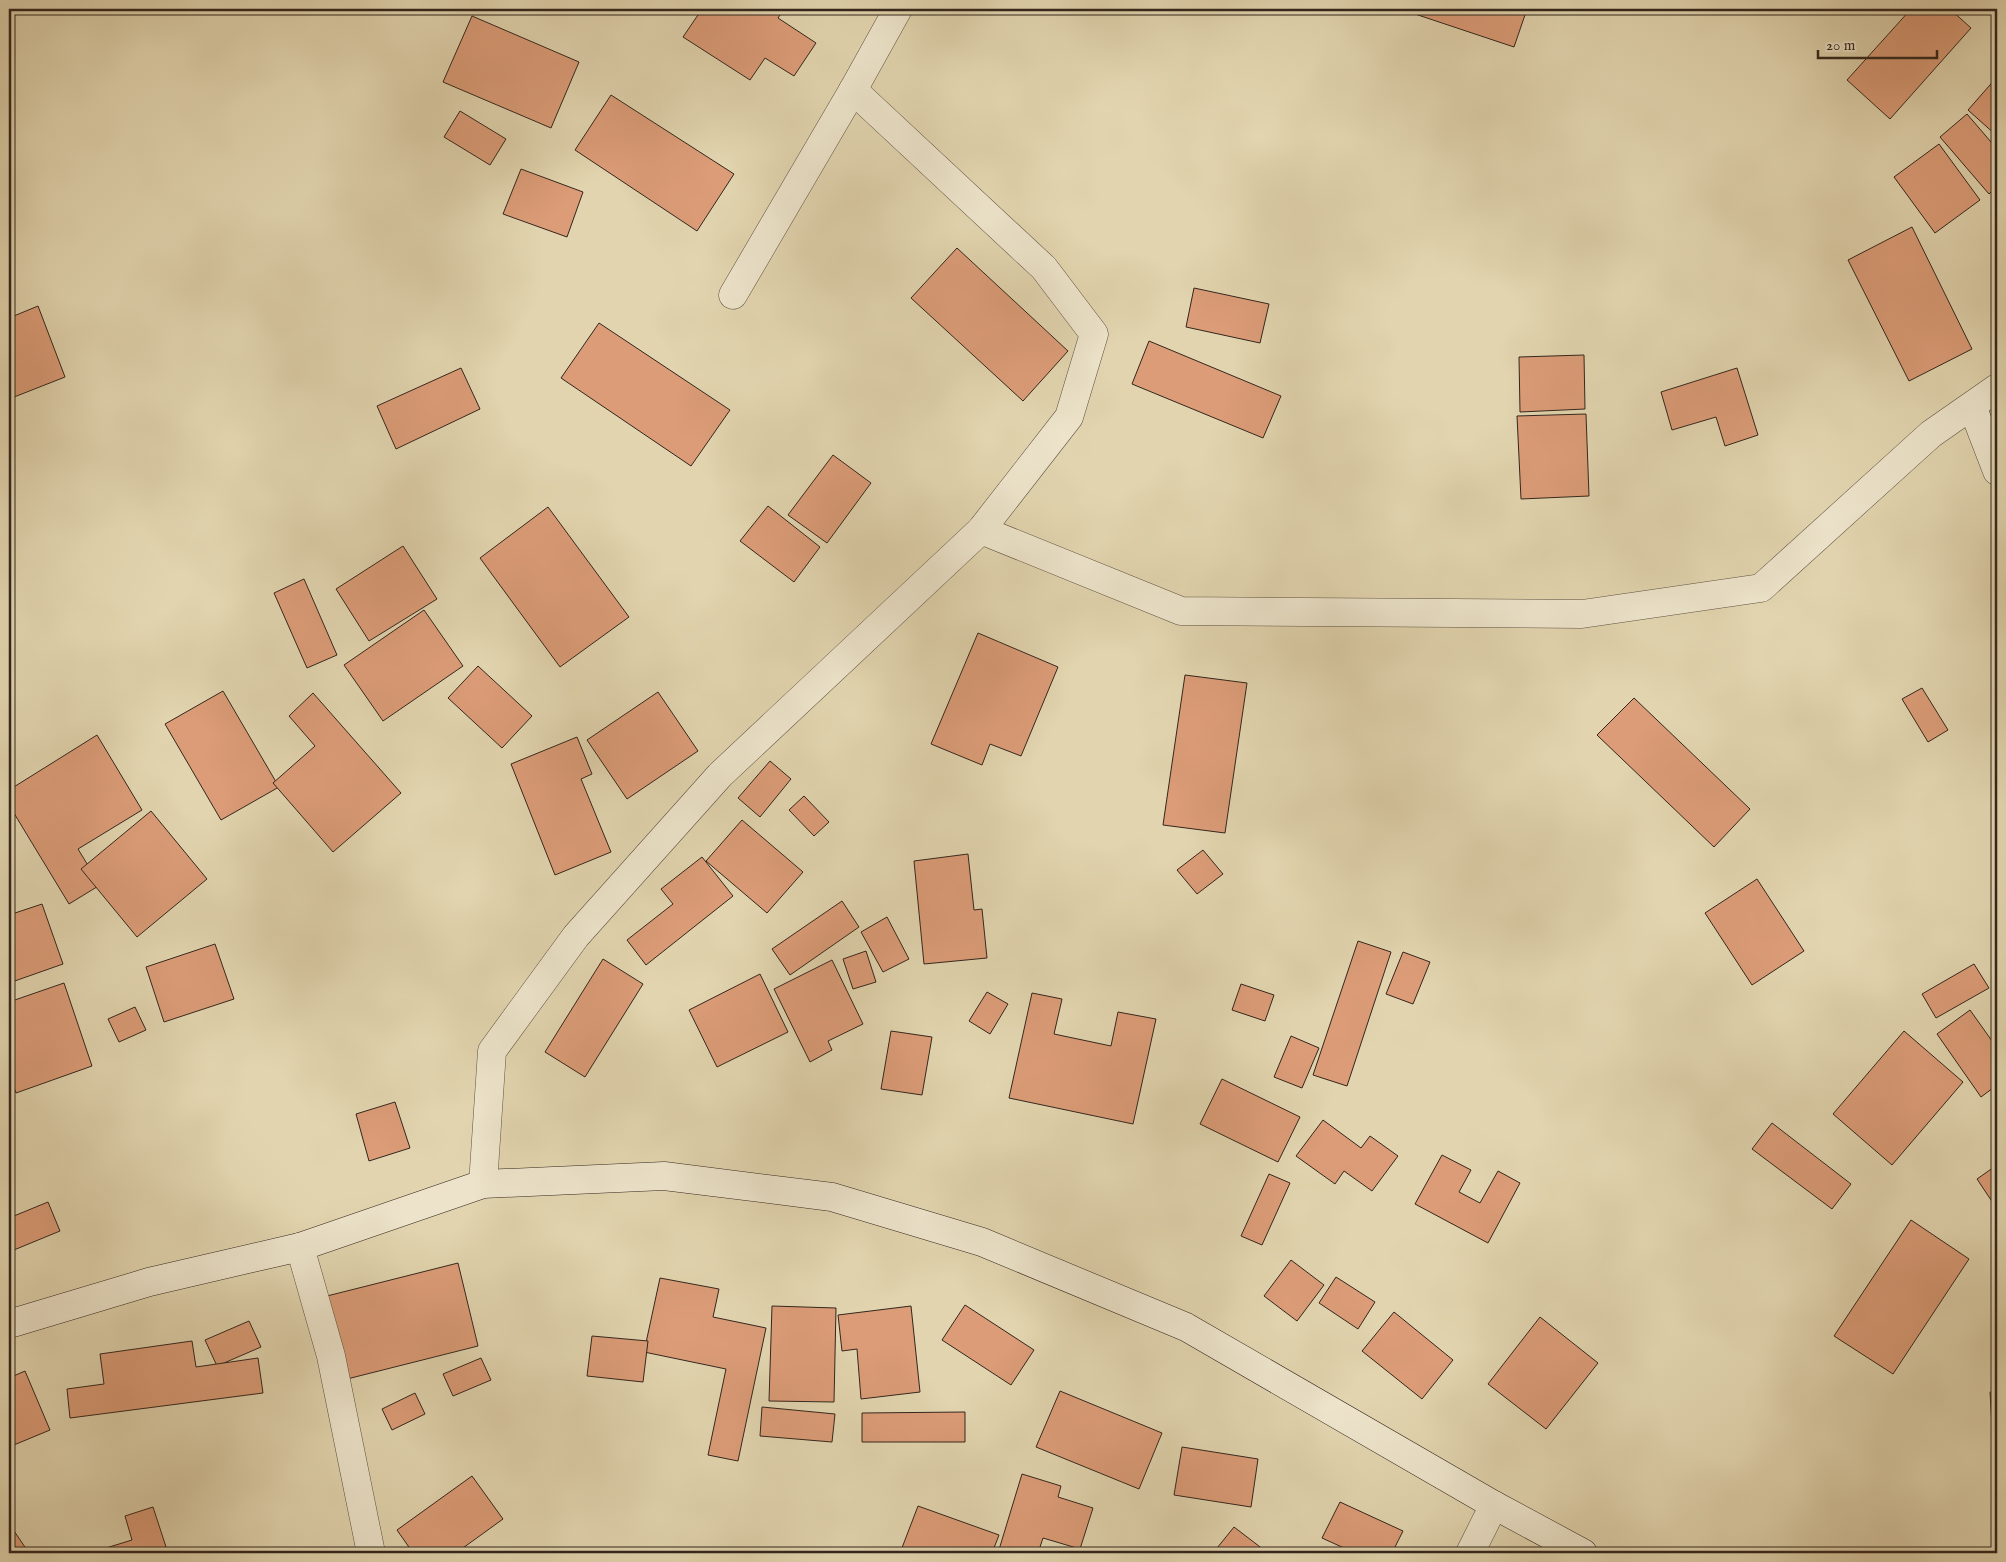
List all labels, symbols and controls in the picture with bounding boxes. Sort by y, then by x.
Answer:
scale bar [1818,28,1937,60]
text: 20 m [1826,36,1856,55]

